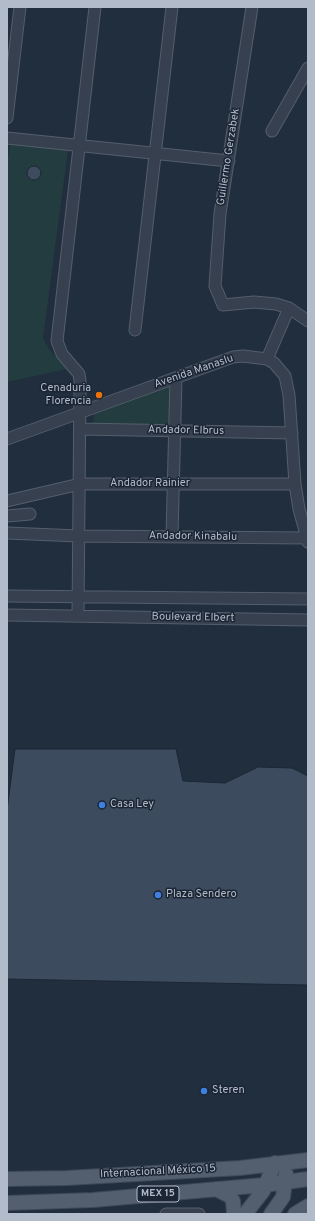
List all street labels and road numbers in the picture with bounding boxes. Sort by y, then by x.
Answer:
street label: Guillermo Gerzabek [215,108,243,206]
street label: Avenida Manaslu [153,352,235,392]
street label: Andador Elbrus [148,424,224,438]
street label: Andador Rainier [110,477,190,491]
street label: Andador Kinabalu [149,530,237,544]
street label: Boulevard Elbert [151,611,235,625]
street label: Internacional México 15 [100,1162,216,1182]
road number: MEX 15 [137,1186,179,1202]

